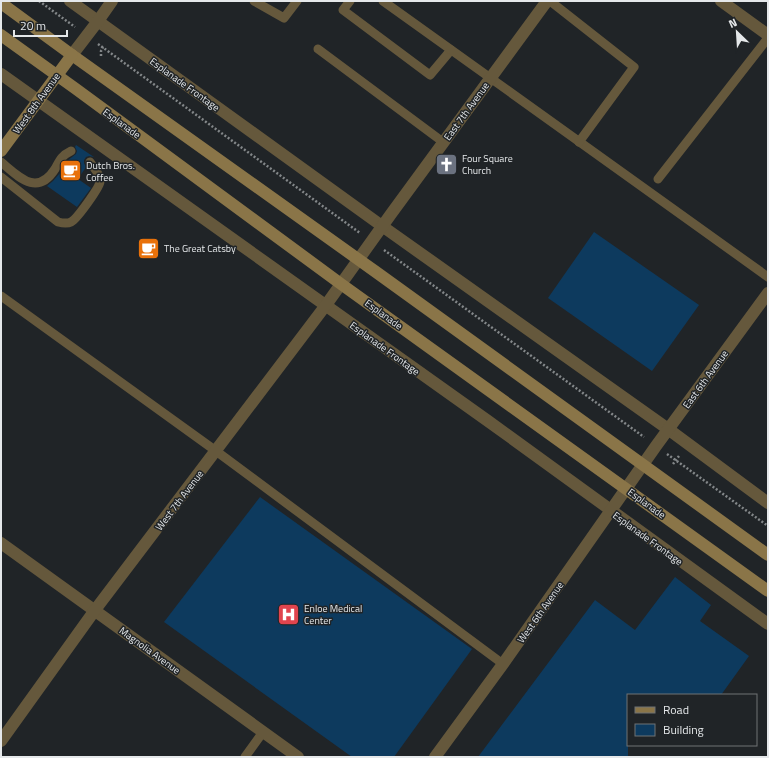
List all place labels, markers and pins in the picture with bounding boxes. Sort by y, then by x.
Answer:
church icon: Four Square Church [433,151,459,177]
place label: Four Square Church [462,151,513,178]
cafe icon: Dutch Bros. Coffee [58,158,84,184]
place label: Dutch Bros. Coffee [86,158,135,185]
cafe icon: The Great Catsby [135,235,161,261]
place label: The Great Catsby [164,241,236,256]
hospital icon: Enloe Medical Center [275,601,301,627]
place label: Enloe Medical Center [304,601,362,628]

